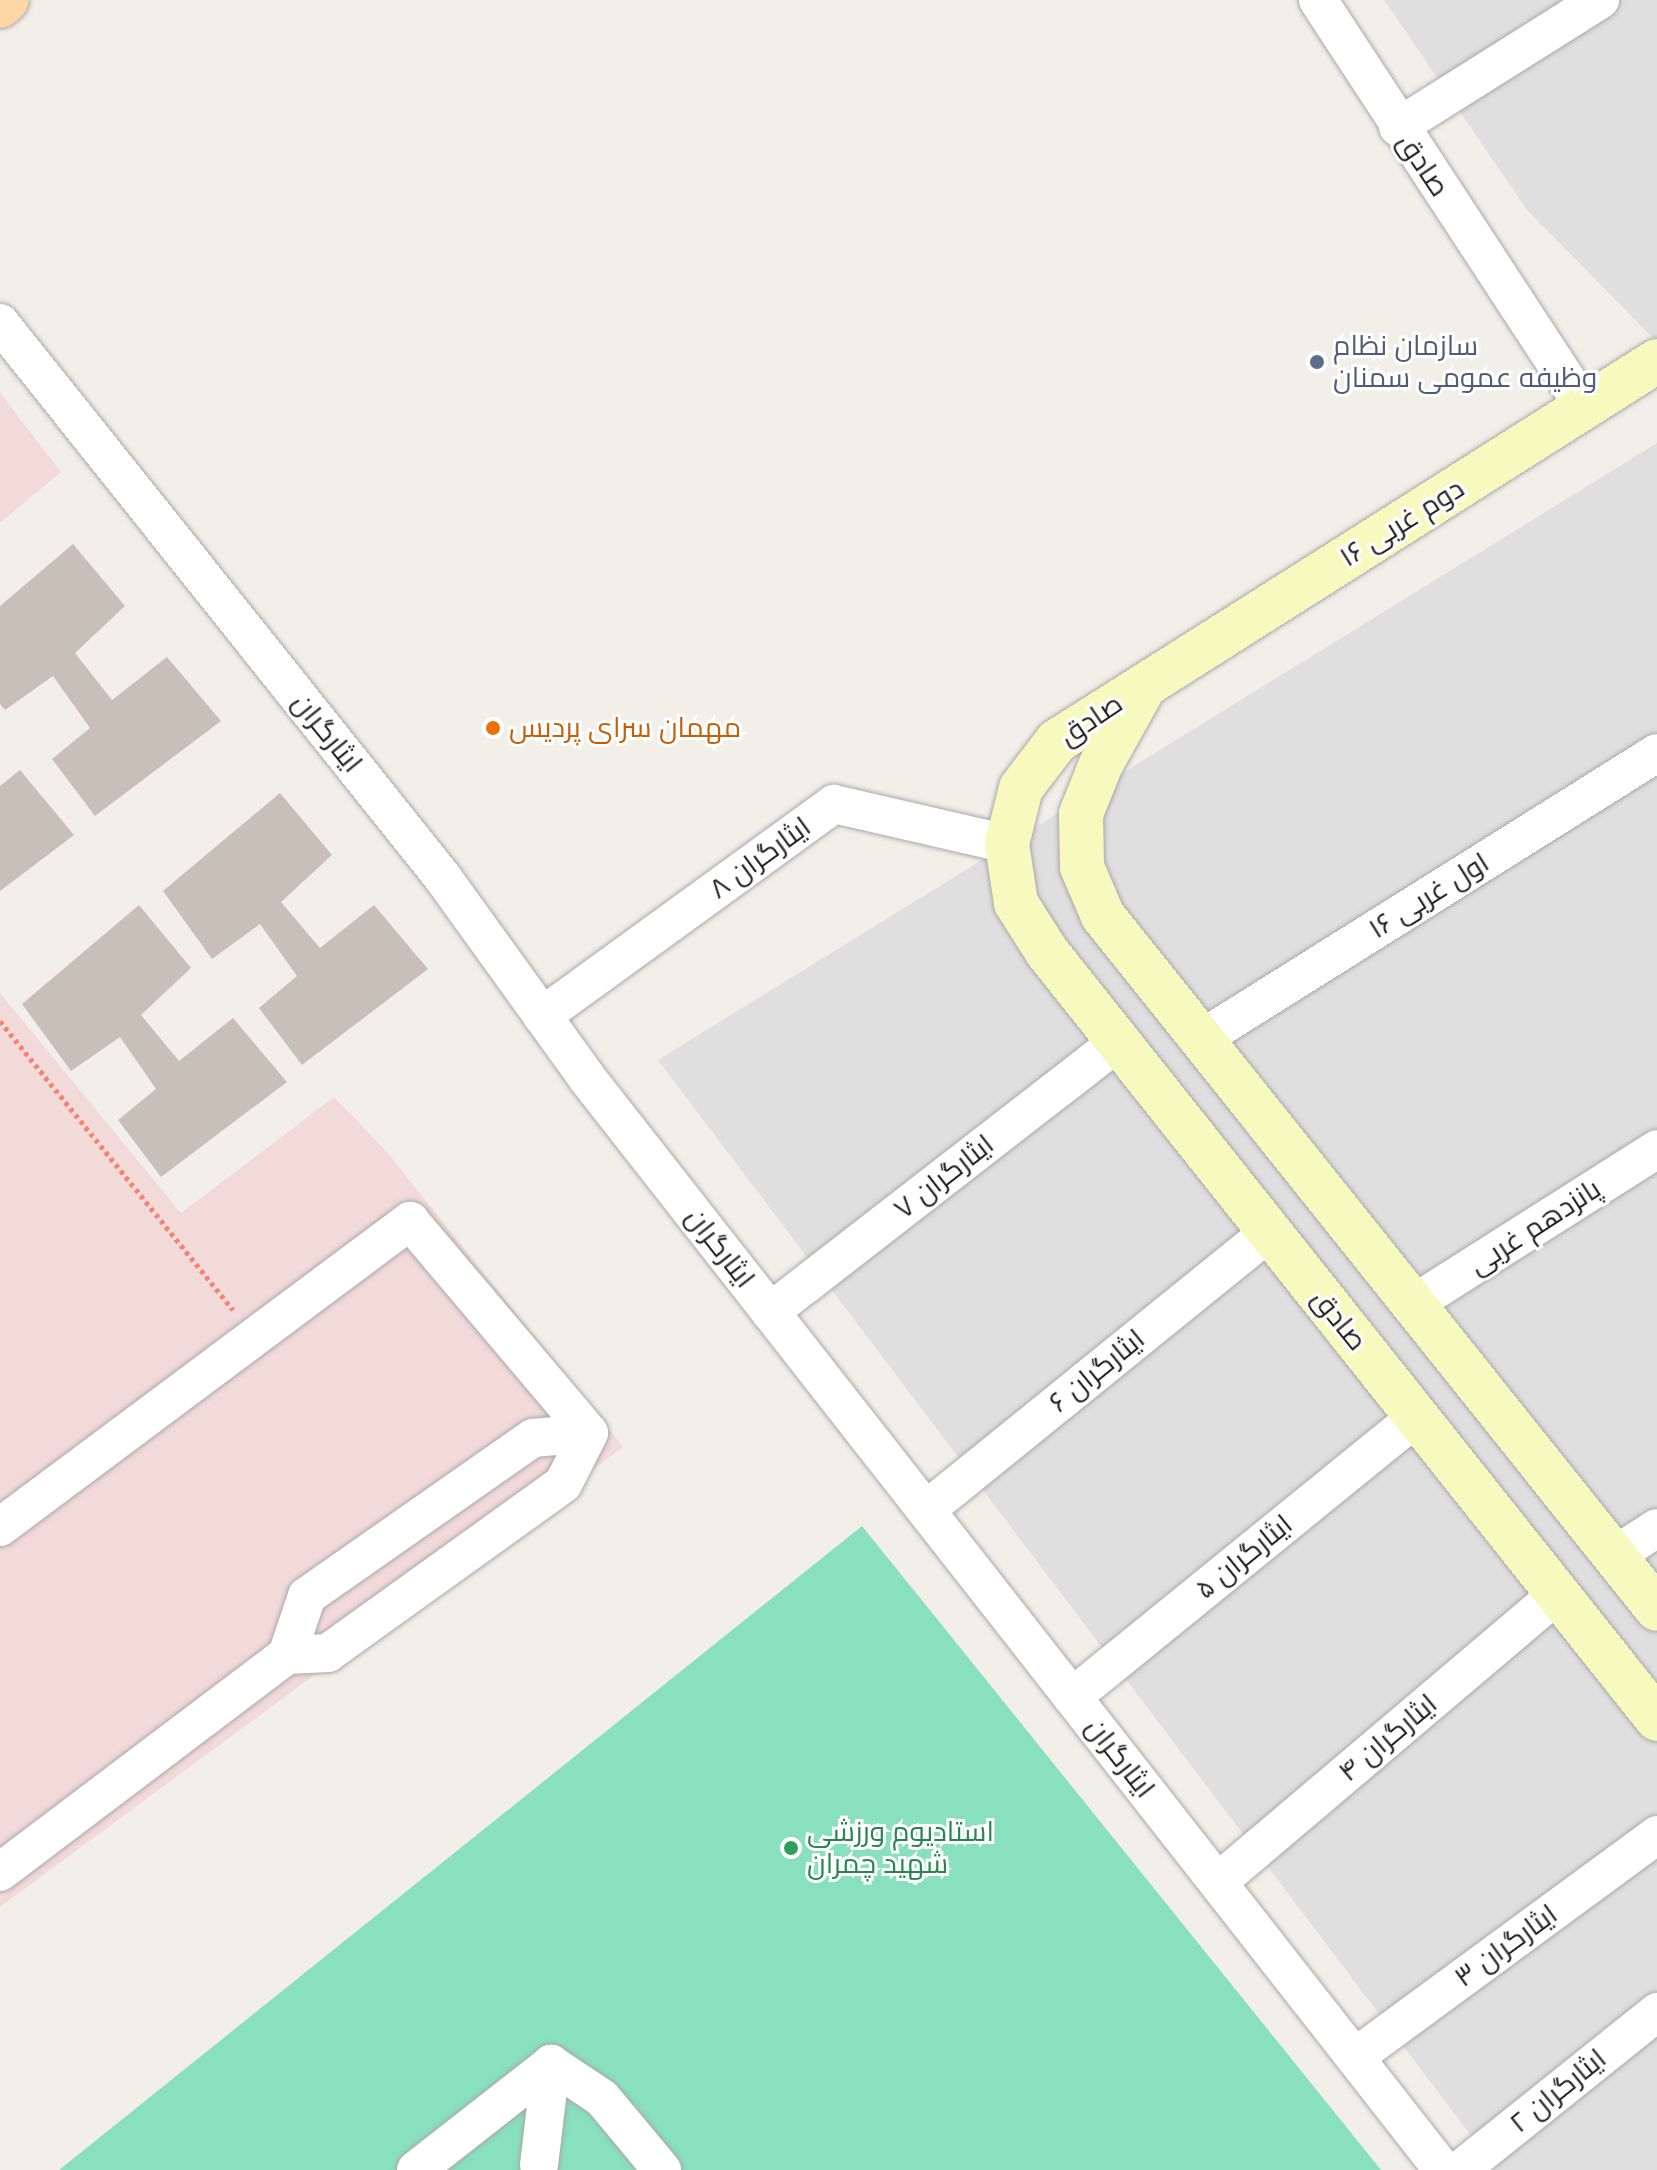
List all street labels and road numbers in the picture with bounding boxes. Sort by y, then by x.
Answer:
street label: صادق [1390,127,1456,203]
street label: ۱۶ دوم غربی [1334,472,1470,574]
street label: ایثارگران [285,687,369,779]
street label: صادق [1053,687,1129,753]
street label: ایثارگران ۸ [703,810,817,906]
street label: ۱۶ اول غربی [1363,846,1495,946]
street label: ایثارگران ۷ [888,1128,1000,1226]
street label: پانزدهم غربی [1463,1172,1607,1282]
street label: ایثارگران [678,1201,762,1295]
street label: صادق [1304,1283,1374,1357]
street label: ایثارگران ۶ [1043,1322,1151,1420]
street label: ایثارگران ۵ [1189,1508,1299,1606]
street label: ایثارگران ۴ [1332,1687,1444,1789]
street label: ایثارگران [1078,1711,1162,1805]
street label: ایثارگران ۳ [1448,1898,1564,1994]
street label: ایثارگران ۲ [1503,2042,1613,2140]

